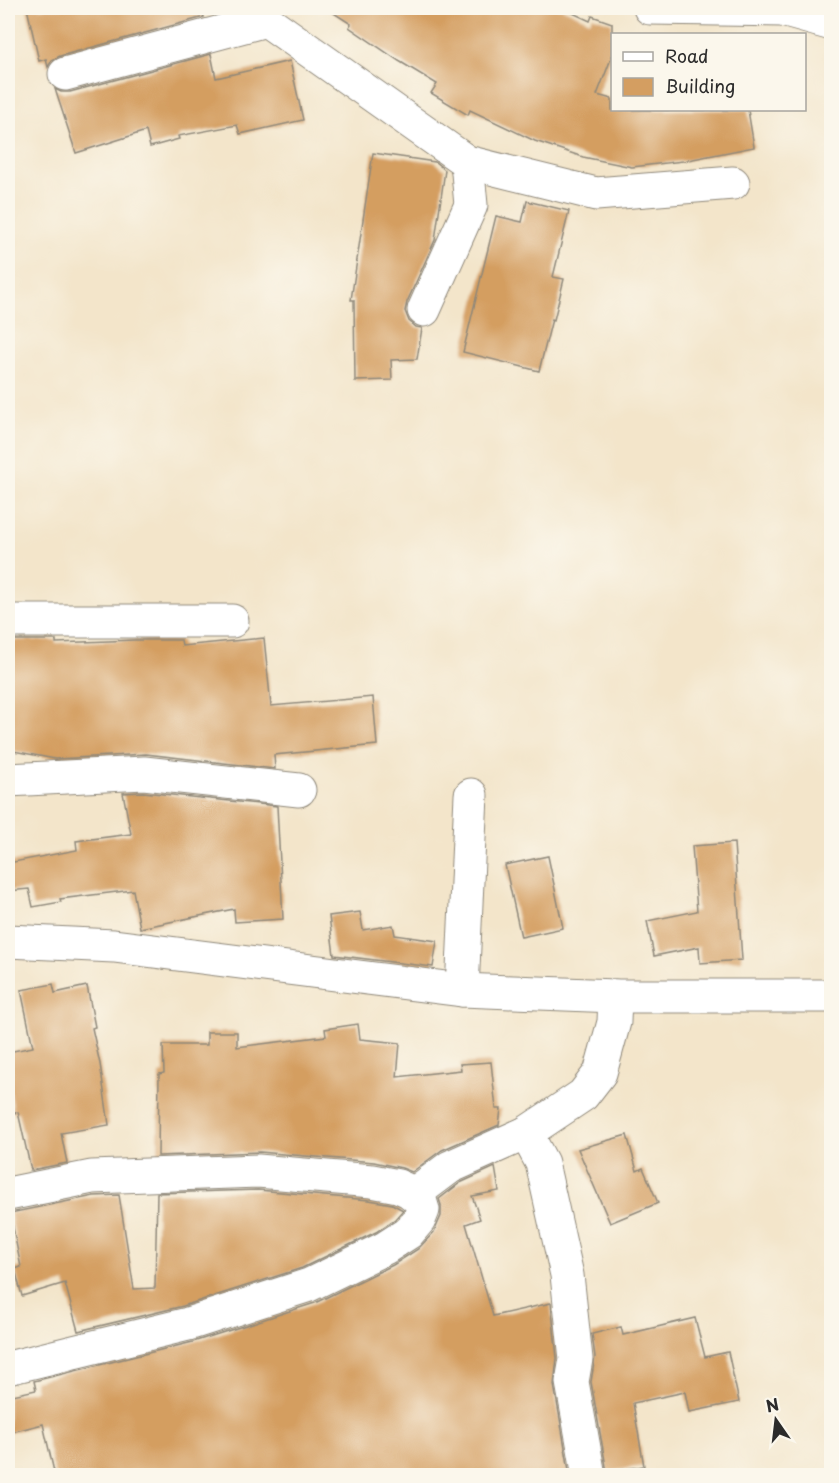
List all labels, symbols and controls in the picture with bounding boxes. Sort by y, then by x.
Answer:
legend [611,33,806,111]
text: Road [665,42,709,69]
text: Building [665,72,735,99]
north arrow [746,1390,806,1450]
text: N [763,1391,781,1418]

